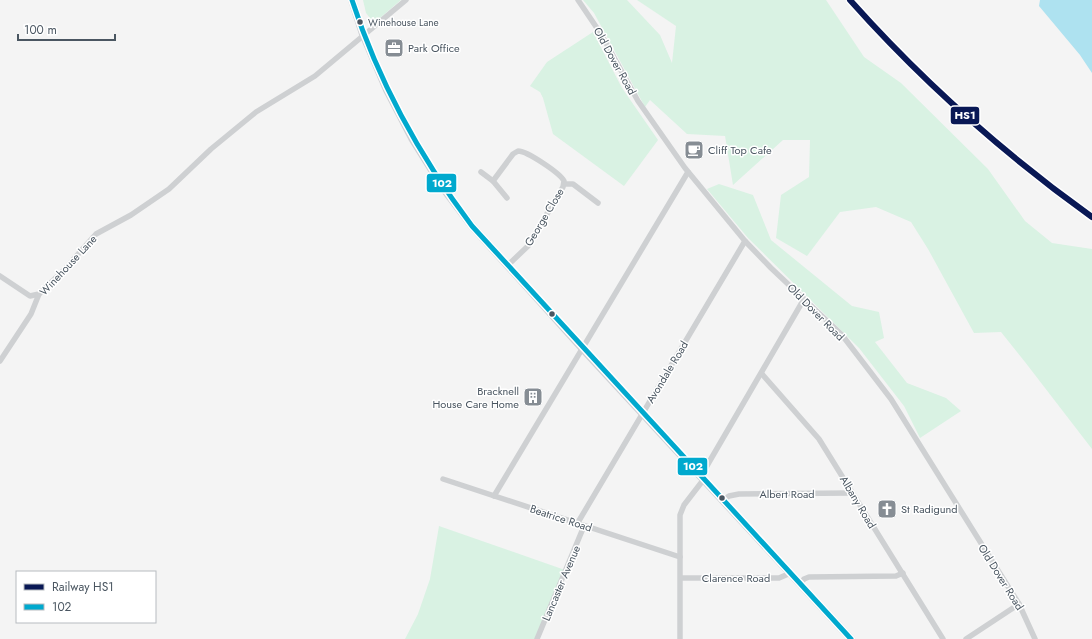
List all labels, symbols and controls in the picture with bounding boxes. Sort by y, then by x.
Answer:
place label: Winehouse Lane [368,15,439,30]
scale bar [18,16,115,42]
marker: Winehouse Lane [355,17,365,27]
text: 100 m [24,21,57,39]
street label: Old Dover Road [590,24,640,98]
office icon: Park Office [383,37,405,59]
place label: Park Office [408,40,460,56]
line badge: HS1 [950,106,980,125]
text: HS1 [954,107,976,123]
cafe icon: Cliff Top Cafe [683,139,705,161]
place label: Cliff Top Cafe [708,142,772,158]
line badge: 102 [426,173,457,193]
text: 102 [432,175,452,191]
street label: George Close [520,185,568,249]
street label: Winehouse Lane [36,231,101,299]
street label: Old Dover Road [784,280,848,344]
unlabelled marker [547,309,557,319]
street label: Avondale Road [642,338,692,406]
place label: Bracknell House Care Home [432,383,519,412]
building icon: Bracknell House Care Home [522,386,544,408]
line badge: 102 [677,457,708,476]
text: 102 [683,458,703,474]
street label: Albany Road [836,473,880,531]
street label: Albert Road [759,486,815,502]
unlabelled marker [717,493,727,503]
church icon: St Radigund [876,498,898,520]
street label: Beatrice Road [528,500,594,536]
place label: St Radigund [901,501,958,517]
street label: Old Dover Road [974,541,1028,613]
street label: Lancaster Avenue [538,542,584,623]
street label: Clarence Road [702,570,770,586]
legend [16,571,156,623]
text: Railway HS1 [52,578,114,596]
text: 102 [52,598,72,616]

